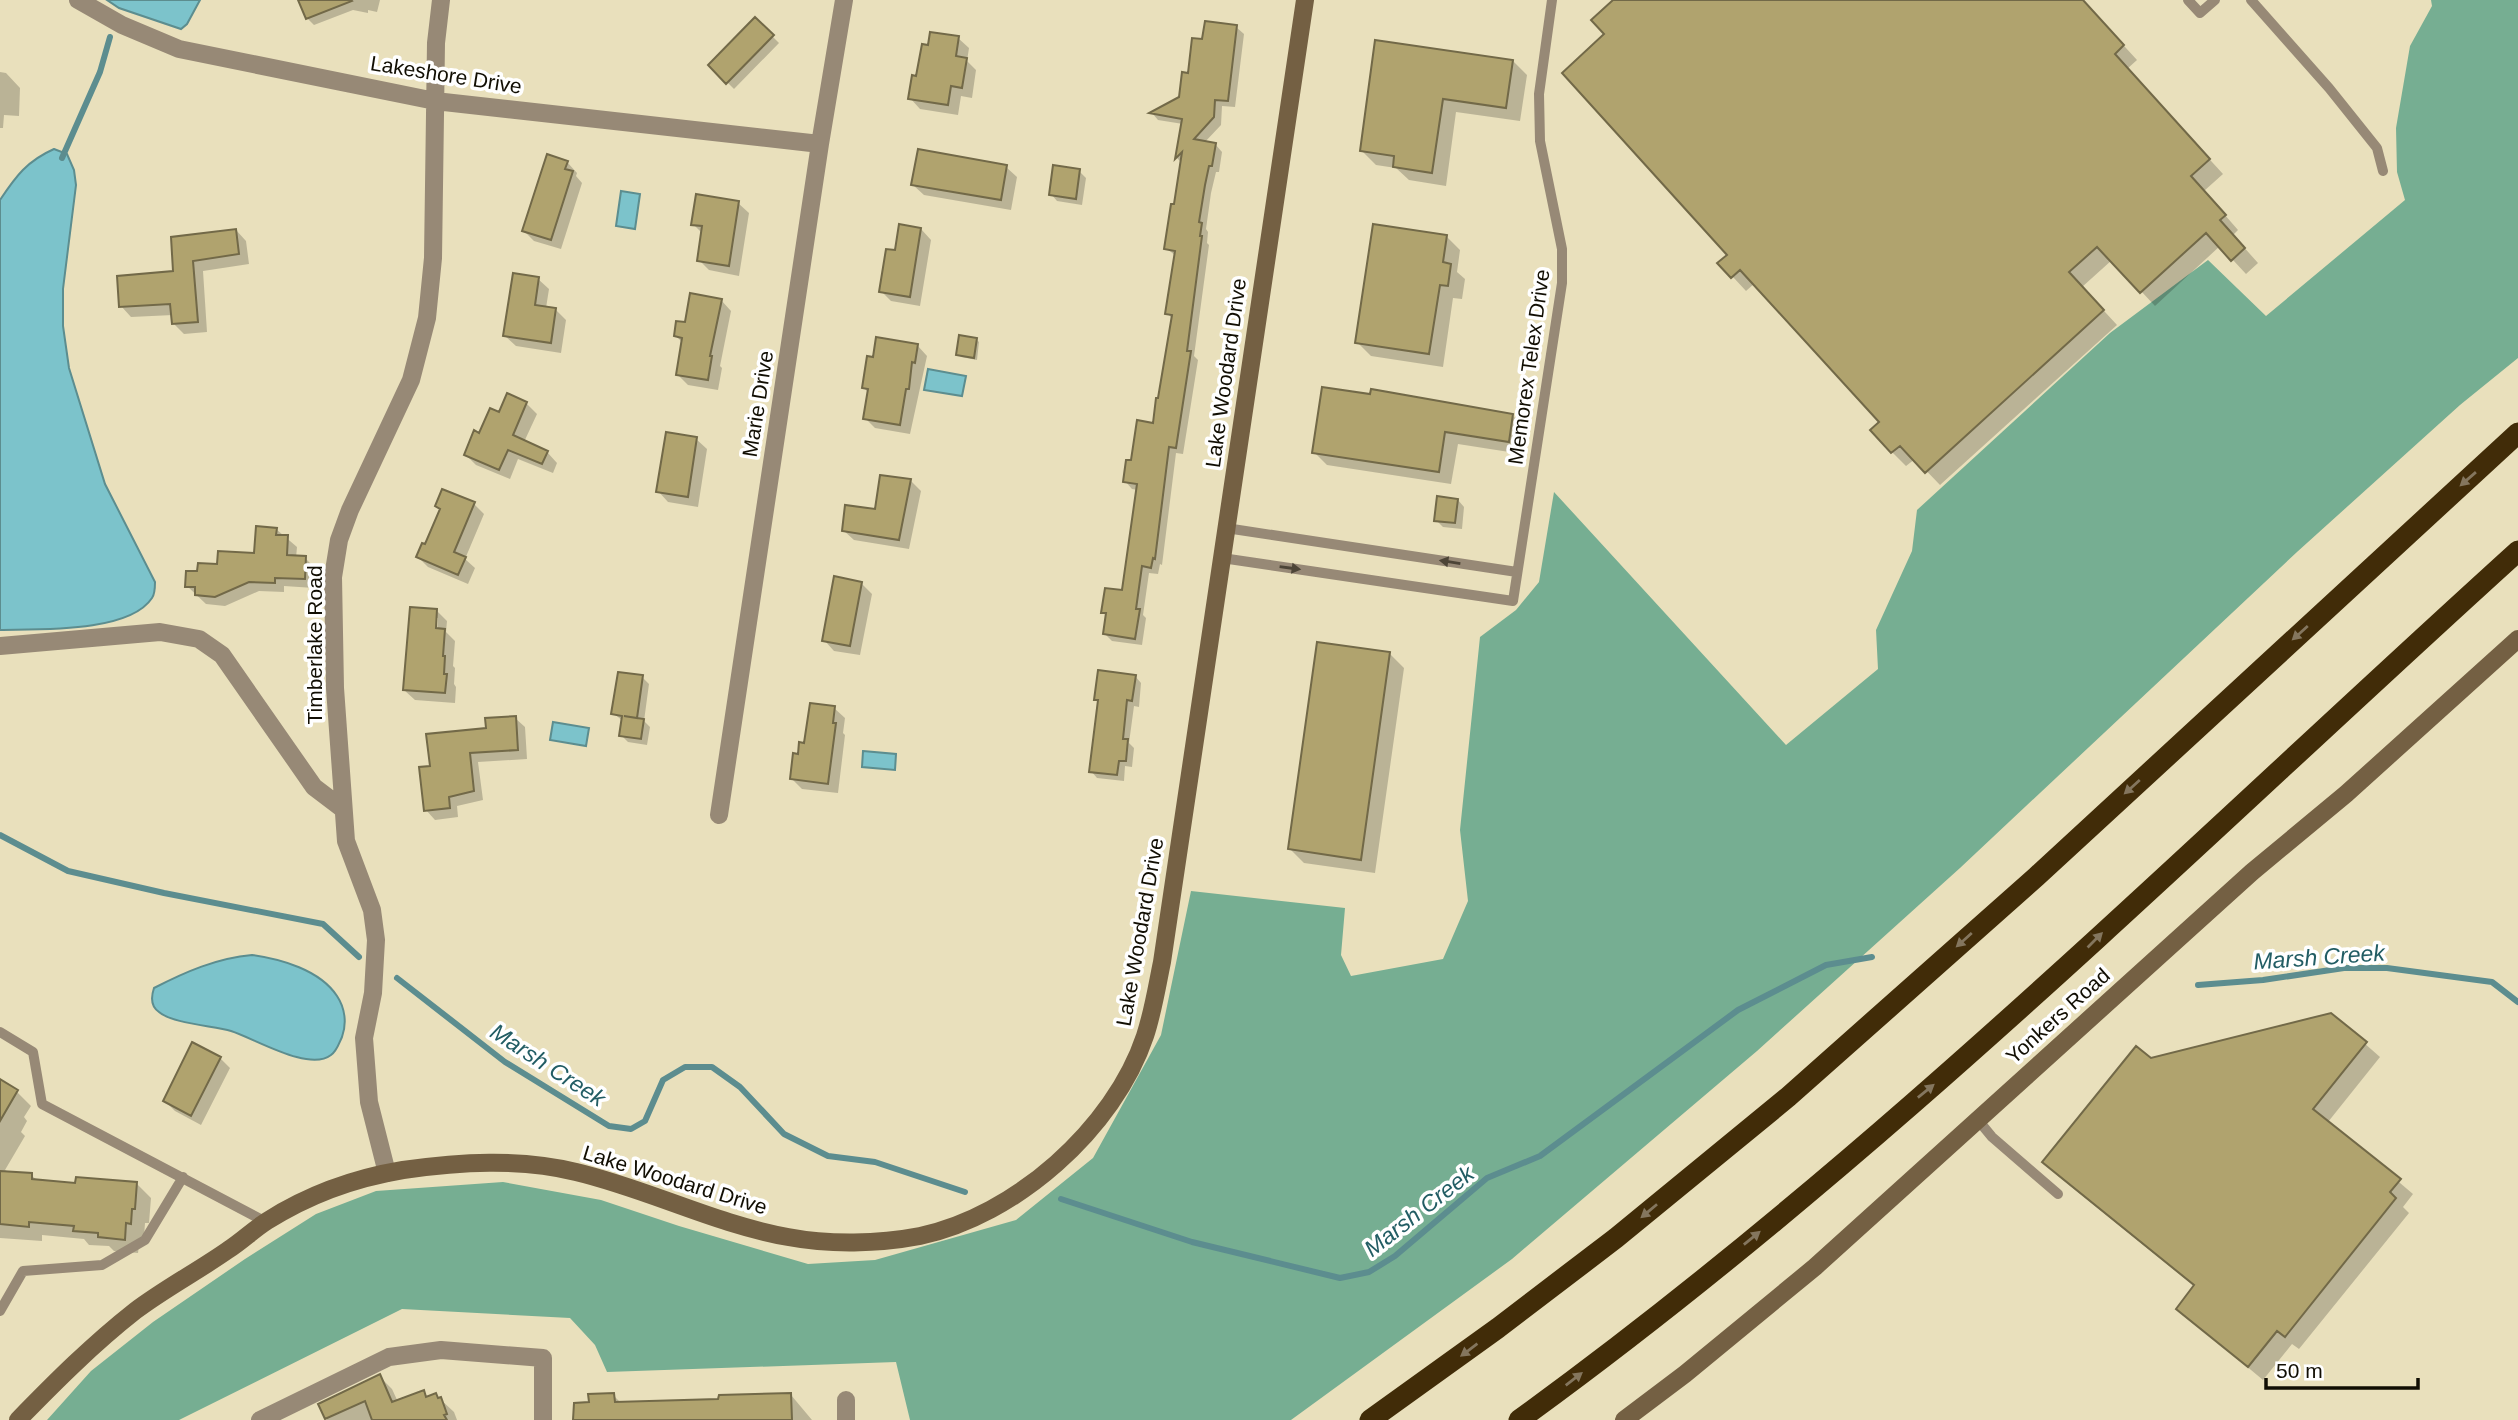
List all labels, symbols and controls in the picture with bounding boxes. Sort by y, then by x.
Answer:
street label: Lakeshore Drive [369,51,523,98]
street label: Memorex Telex Drive [1503,268,1554,466]
street label: Lake Woodard Drive [1201,277,1250,469]
street label: Marie Drive [738,349,777,459]
one-way arrow [2459,471,2476,486]
one-way arrow [1439,556,1461,567]
one-way arrow [1279,562,1301,573]
street label: Timberlake Road [303,565,326,725]
one-way arrow [2292,625,2309,641]
one-way arrow [2123,779,2141,795]
street label: Lake Woodard Drive [1112,836,1167,1028]
one-way arrow [2087,931,2104,948]
one-way arrow [1956,932,1973,948]
water label: Marsh Creek [2252,939,2387,975]
street label: Yonkers Road [2001,963,2114,1068]
water label: Marsh Creek [486,1018,612,1113]
one-way arrow [1917,1084,1934,1099]
street label: Lake Woodard Drive [580,1141,770,1218]
water label: Marsh Creek [1359,1159,1480,1262]
one-way arrow [1641,1203,1658,1218]
one-way arrow [1743,1231,1761,1246]
one-way arrow [1460,1342,1478,1356]
scale bar [2266,1346,2418,1390]
text: 50 m [2276,1359,2323,1382]
one-way arrow [1564,1372,1582,1387]

